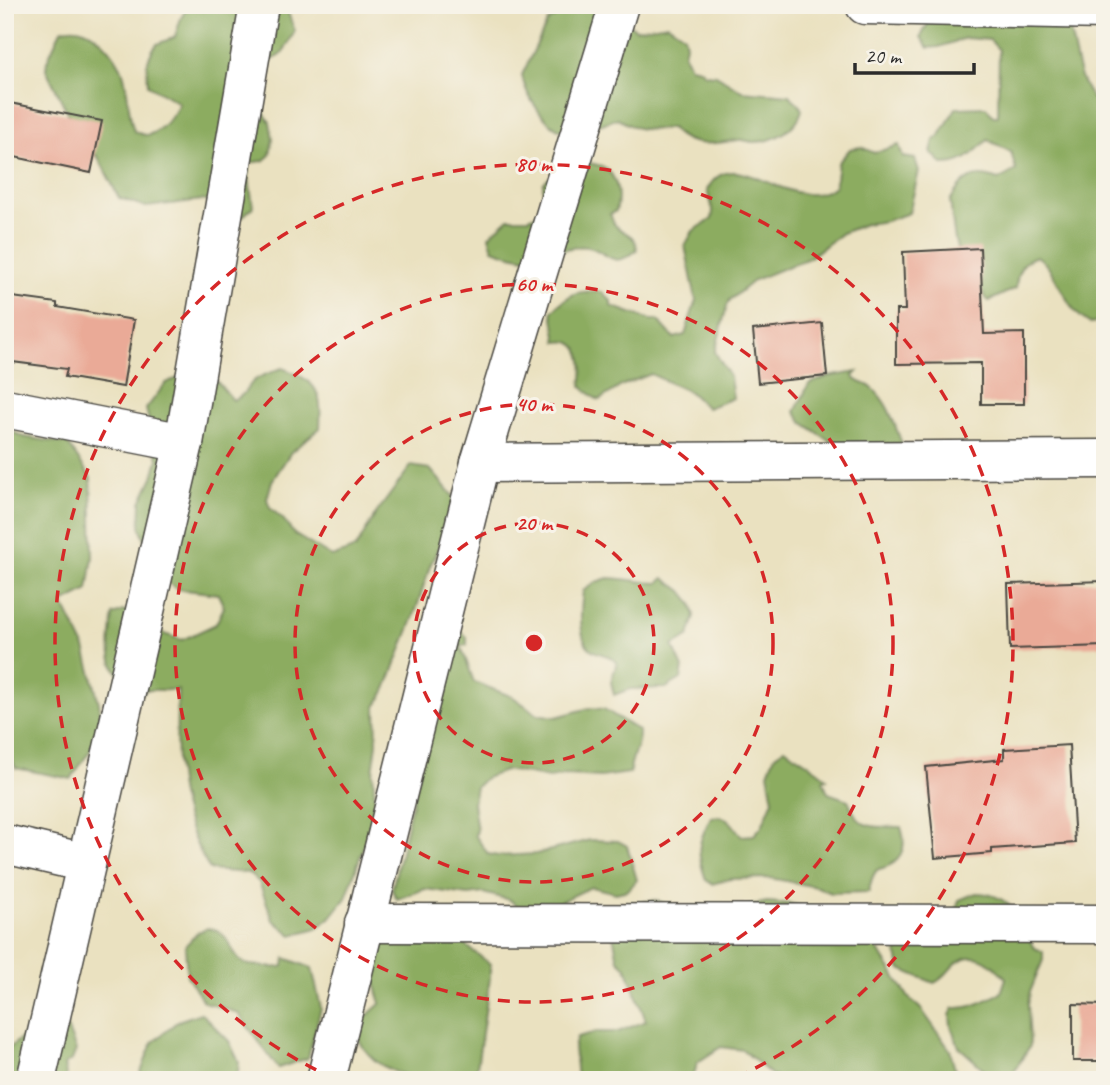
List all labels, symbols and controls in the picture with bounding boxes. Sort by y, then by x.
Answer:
scale bar [855,32,974,76]
text: 20 m [865,43,903,69]
text: 80 m [516,151,554,177]
text: 60 m [516,271,554,297]
text: 40 m [516,391,554,417]
text: 20 m [516,510,554,536]
centre of rings [522,631,546,655]

